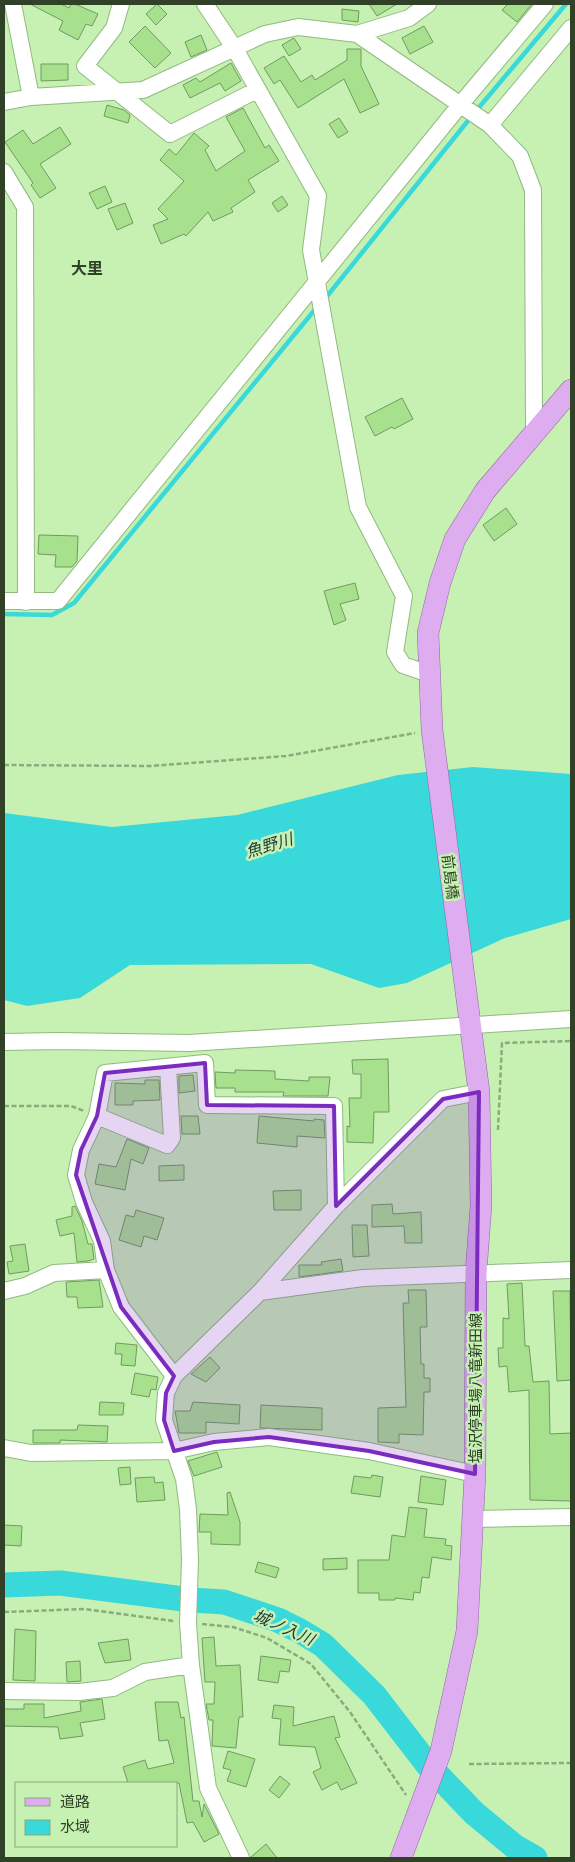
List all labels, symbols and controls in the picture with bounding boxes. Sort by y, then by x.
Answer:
district label: 大里 [71,258,103,280]
water label: 魚野川 [243,828,297,863]
street label: 前島橋 [436,853,463,901]
street label: 塩沢停車場八竜新田線 [466,1313,487,1463]
water label: 城ノ入川 [250,1605,319,1652]
legend [15,1782,178,1847]
text: 道路 [60,1792,90,1813]
text: 水域 [60,1817,90,1838]

